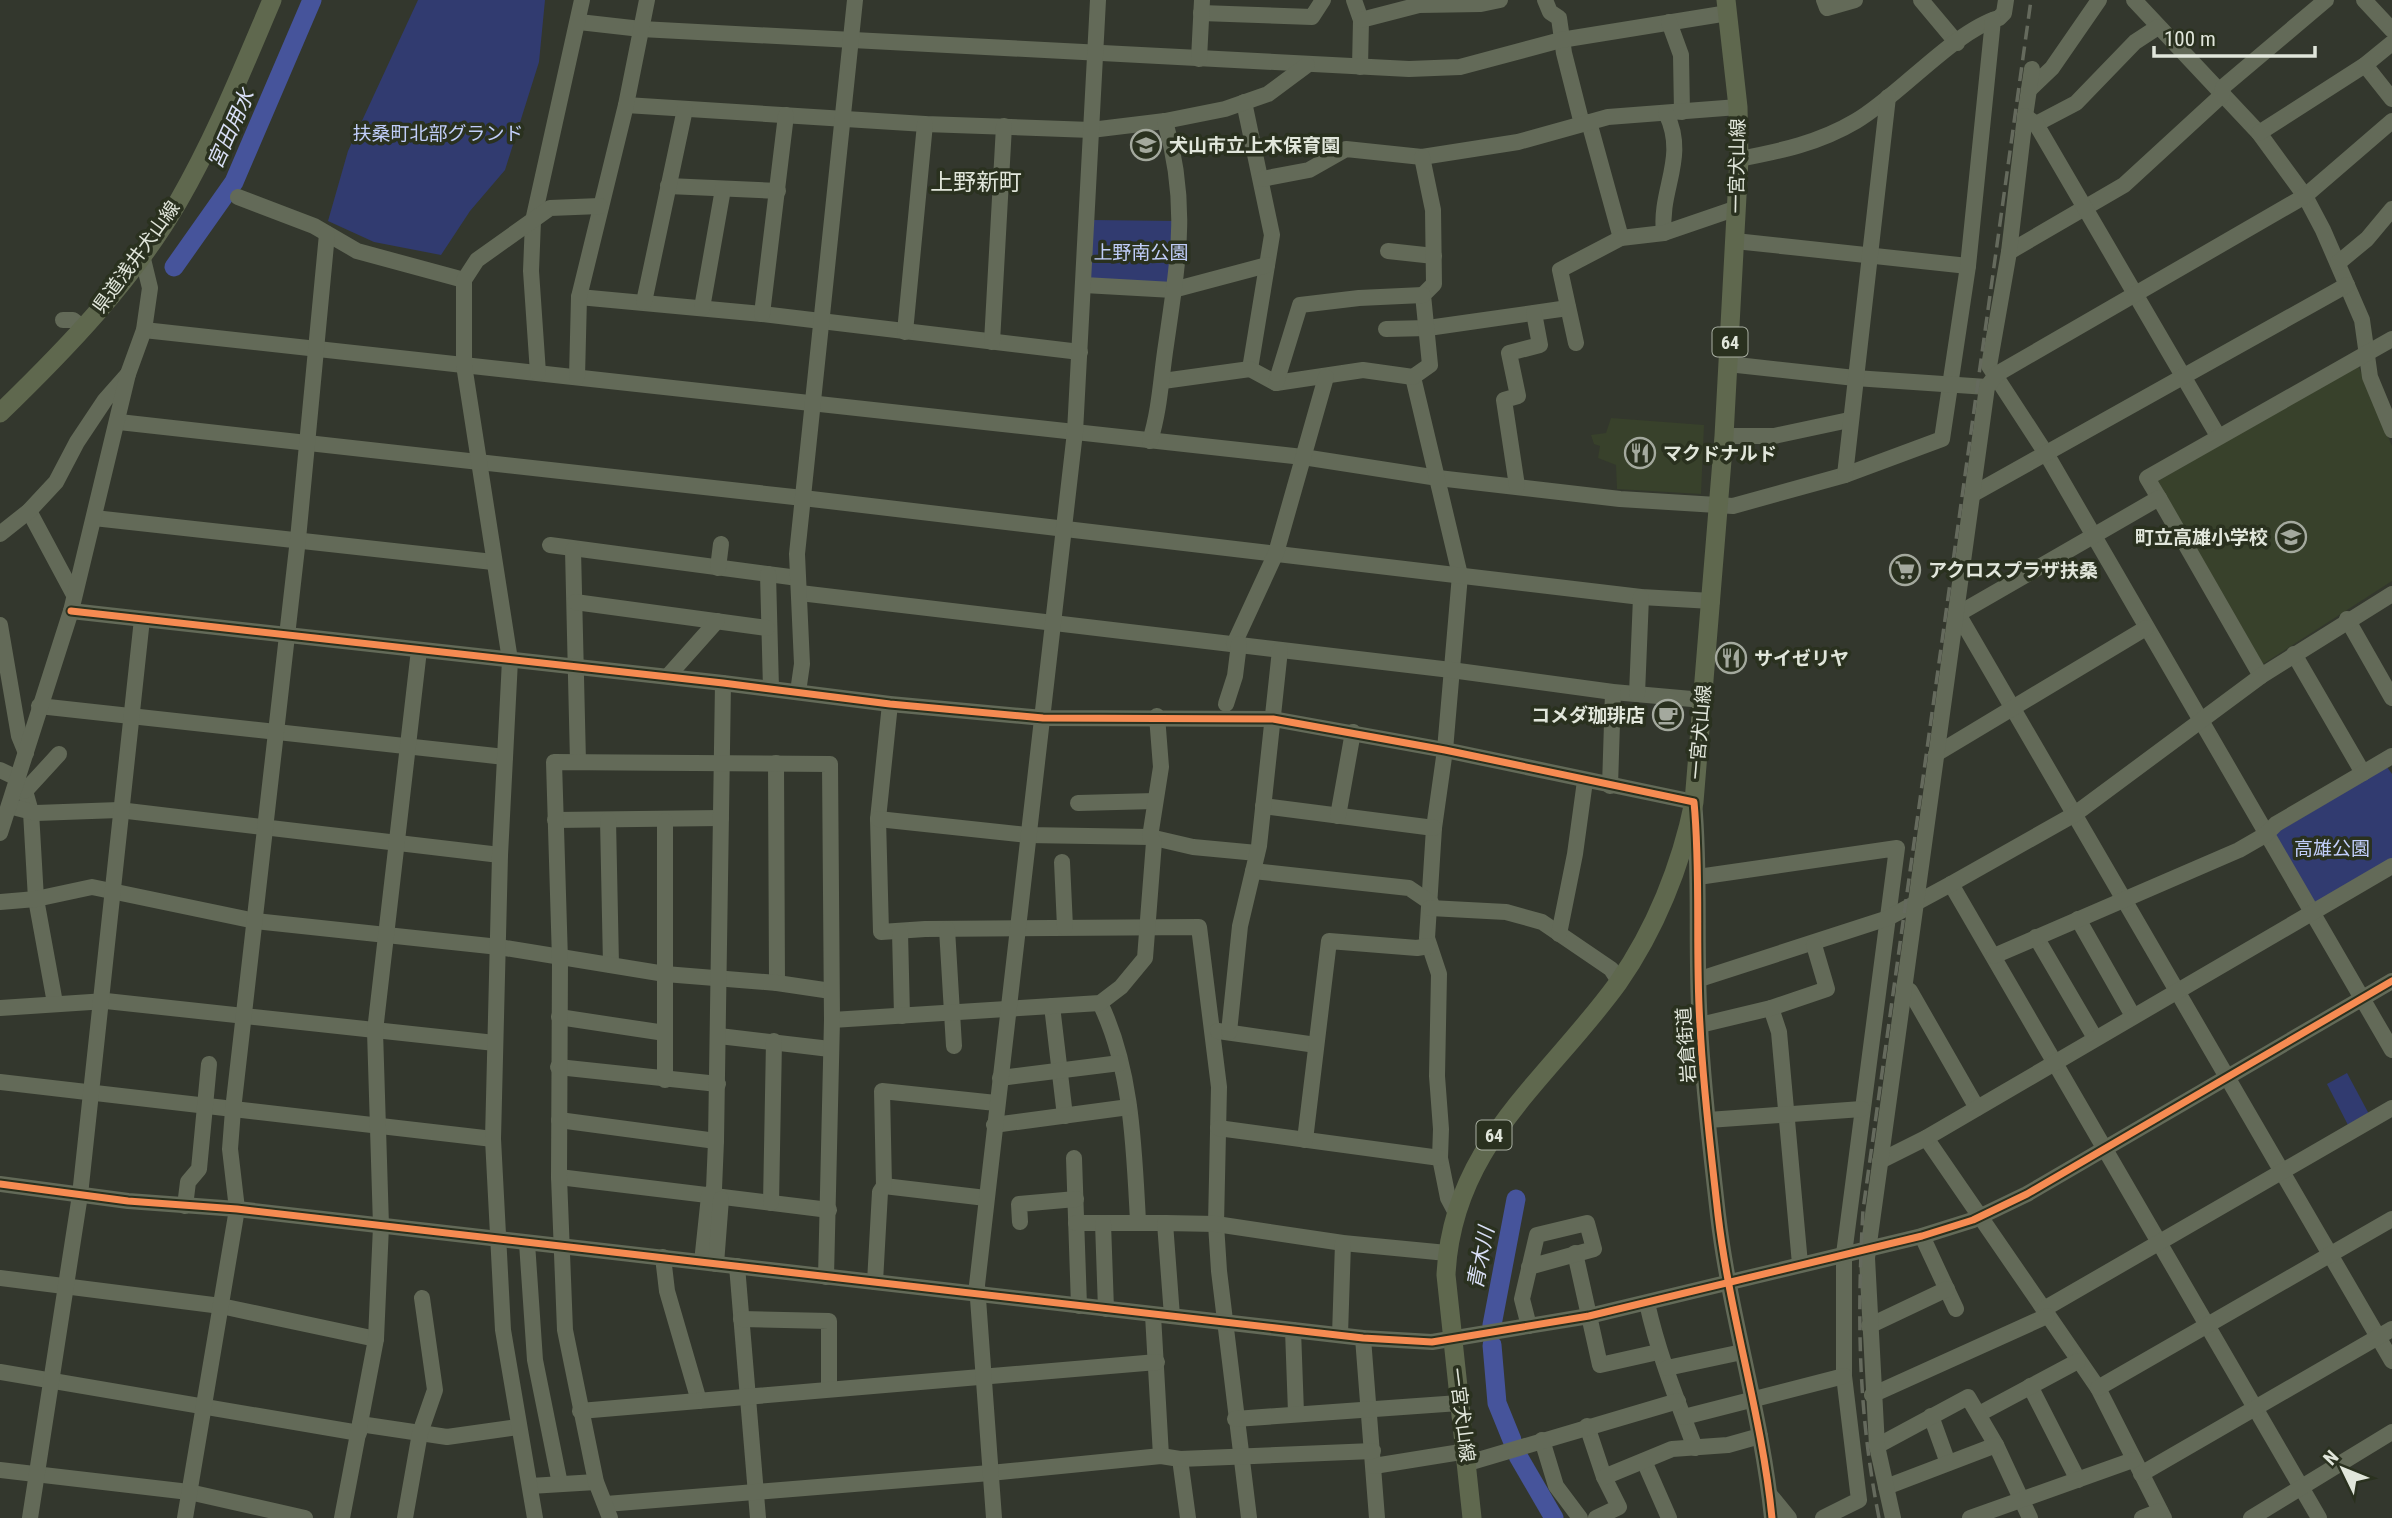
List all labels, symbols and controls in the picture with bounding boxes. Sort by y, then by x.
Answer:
scale bar [2154,14,2315,58]
text: 100 m [2164,27,2216,51]
water label: 宮田用水 [203,84,260,172]
street label: 一宮犬山線 [1725,118,1749,214]
park label: 扶桑町北部グランド [352,122,524,145]
school or university icon: 犬山市立上木保育園 [1129,128,1163,162]
place label: 犬山市立上木保育園 [1169,134,1340,157]
district label: 上野新町 [930,169,1022,196]
street label: 県道浅井犬山線 [88,196,184,318]
park label: 上野南公園 [1093,241,1189,264]
road number: 64 [1712,328,1748,356]
restaurant icon: マクドナルド [1623,436,1657,470]
place label: マクドナルド [1663,442,1777,465]
school or university icon: 町立高雄小学校 [2274,520,2308,554]
place label: 町立高雄小学校 [2135,526,2268,549]
supermarket icon: アクロスプラザ扶桑 [1888,553,1922,587]
place label: アクロスプラザ扶桑 [1928,559,2098,582]
restaurant icon: サイゼリヤ [1714,641,1748,675]
place label: サイゼリヤ [1754,647,1849,670]
street label: 一宮犬山線 [1684,684,1716,780]
cafe icon: コメダ珈琲店 [1651,698,1685,732]
place label: コメダ珈琲店 [1531,704,1645,727]
park label: 高雄公園 [2294,837,2370,860]
street label: 岩倉街道 [1672,1006,1700,1084]
road number: 64 [1476,1120,1512,1150]
water label: 青木川 [1463,1223,1499,1291]
street label: 一宮犬山線 [1445,1366,1479,1464]
north arrow [2308,1434,2378,1504]
text: N [2319,1446,2343,1470]

